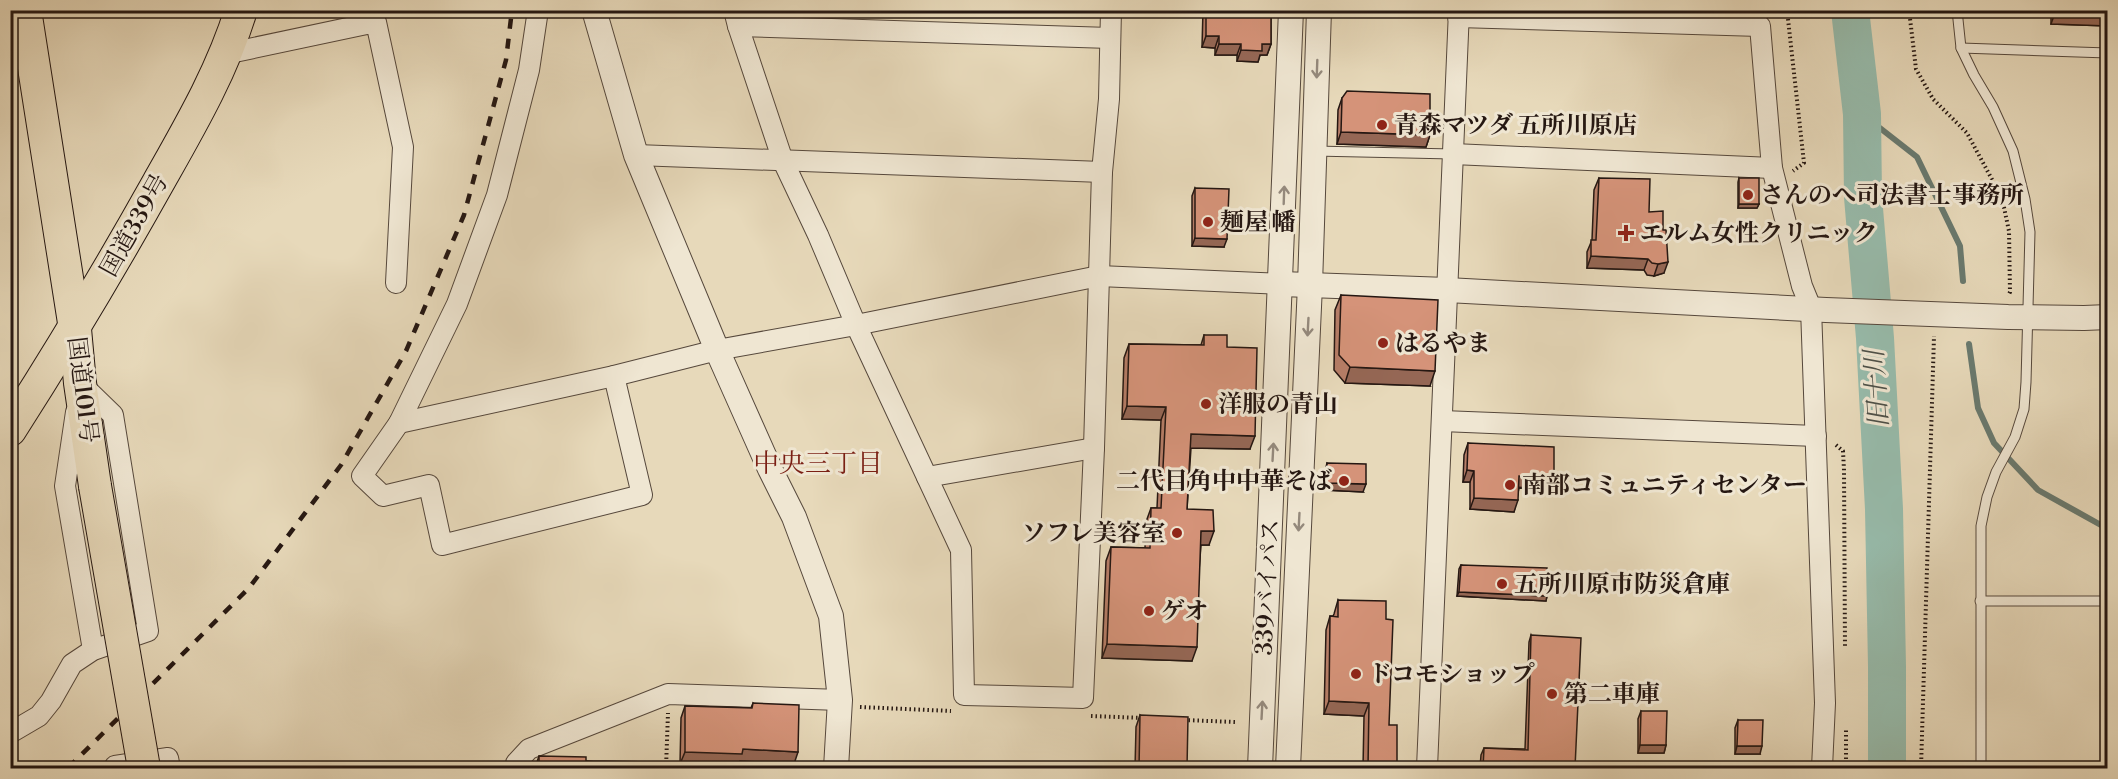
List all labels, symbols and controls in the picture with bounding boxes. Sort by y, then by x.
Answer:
one-way arrow [1311,58,1323,78]
place label: 青森マツダ 五所川原店 [1394,111,1637,141]
marker: 青森マツダ 五所川原店 [1375,118,1389,132]
street label: 国道339号 [94,169,175,282]
place label: さんのへ司法書士事務所 [1760,181,2024,211]
one-way arrow [1278,185,1290,205]
marker: さんのへ司法書士事務所 [1741,188,1755,202]
place label: 麺屋 幡 [1220,208,1296,238]
marker: 麺屋 幡 [1201,215,1215,229]
place label: エルム女性クリニック [1640,219,1878,249]
marker: エルム女性クリニック [1617,224,1635,242]
one-way arrow [1303,316,1314,336]
place label: はるやま [1395,329,1491,359]
street label: 国道101号 [61,335,103,445]
marker: はるやま [1376,336,1390,350]
water label: 旧十川 [1858,346,1896,429]
place label: 洋服の青山 [1218,390,1338,420]
marker: 洋服の青山 [1199,397,1213,411]
one-way arrow [1268,443,1279,463]
district label: 中央三丁目 [753,448,883,480]
place label: 二代目角中中華そば [1116,467,1332,497]
place label: 南部コミュニティセンター [1522,471,1807,501]
marker: 二代目角中中華そば [1337,474,1351,488]
marker: 南部コミュニティセンター [1503,478,1517,492]
one-way arrow [1294,511,1305,531]
street label: 339バイパス [1249,518,1287,656]
place label: ソフレ美容室 [1022,519,1165,549]
marker: ソフレ美容室 [1170,526,1184,540]
place label: 五所川原市防災倉庫 [1514,570,1730,600]
marker: 五所川原市防災倉庫 [1495,577,1509,591]
place label: ゲオ [1161,597,1209,627]
marker: ゲオ [1142,604,1156,618]
place label: ドコモショップ [1368,660,1536,690]
marker: ドコモショップ [1349,667,1363,681]
place label: 第二車庫 [1564,680,1660,710]
marker: 第二車庫 [1545,687,1559,701]
one-way arrow [1257,701,1268,721]

